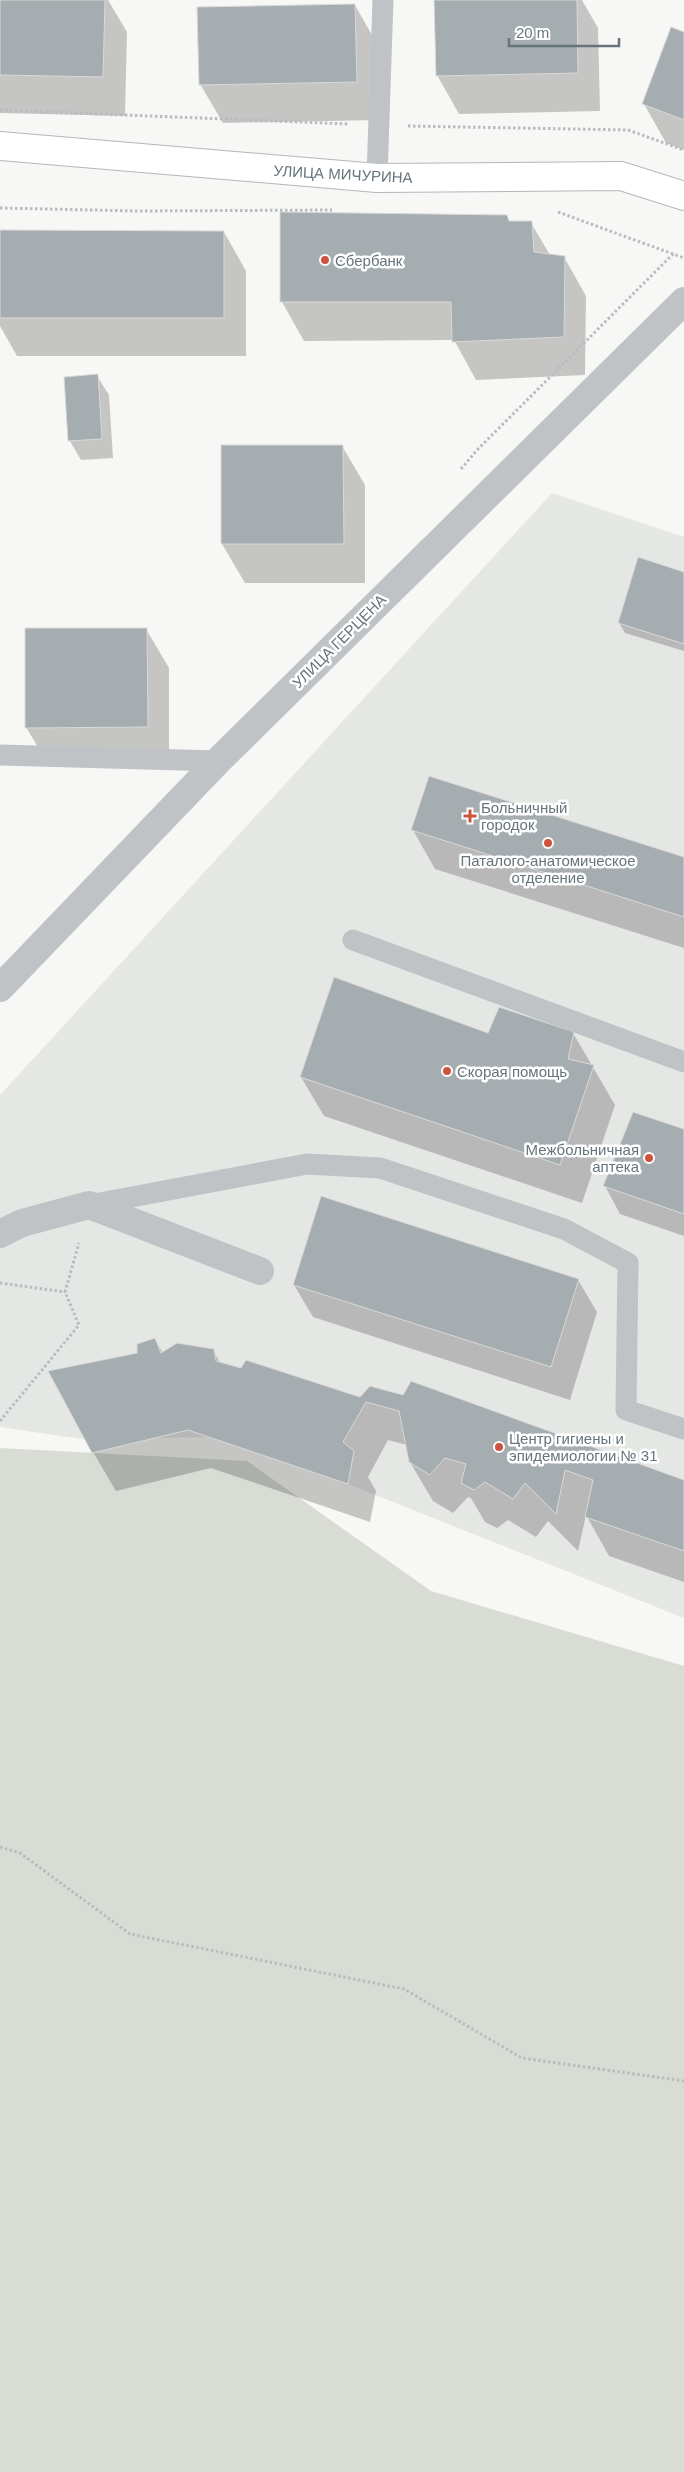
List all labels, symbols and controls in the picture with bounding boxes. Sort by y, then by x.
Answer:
scale bar [509,15,619,47]
text: 20 m [516,24,549,41]
street label: УЛИЦА МИЧУРИНА [273,162,413,186]
place label: Сбербанк [335,252,403,269]
marker: Сбербанк [319,254,331,266]
street label: УЛИЦА ГЕРЦЕНА [289,591,389,691]
place label: Больничный городок [481,799,567,833]
marker: Больничный городок [463,809,477,823]
marker: Паталого-анатомическое отделение [542,837,554,849]
place label: Паталого-анатомическое отделение [460,852,636,886]
place label: Скорая помощь [457,1063,567,1080]
marker: Скорая помощь [441,1065,453,1077]
place label: Межбольничная аптека [526,1141,640,1175]
marker: Межбольничная аптека [643,1152,655,1164]
place label: Центр гигиены и эпидемиологии № 31 [509,1430,658,1464]
marker: Центр гигиены и эпидемиологии № 31 [493,1441,505,1453]

